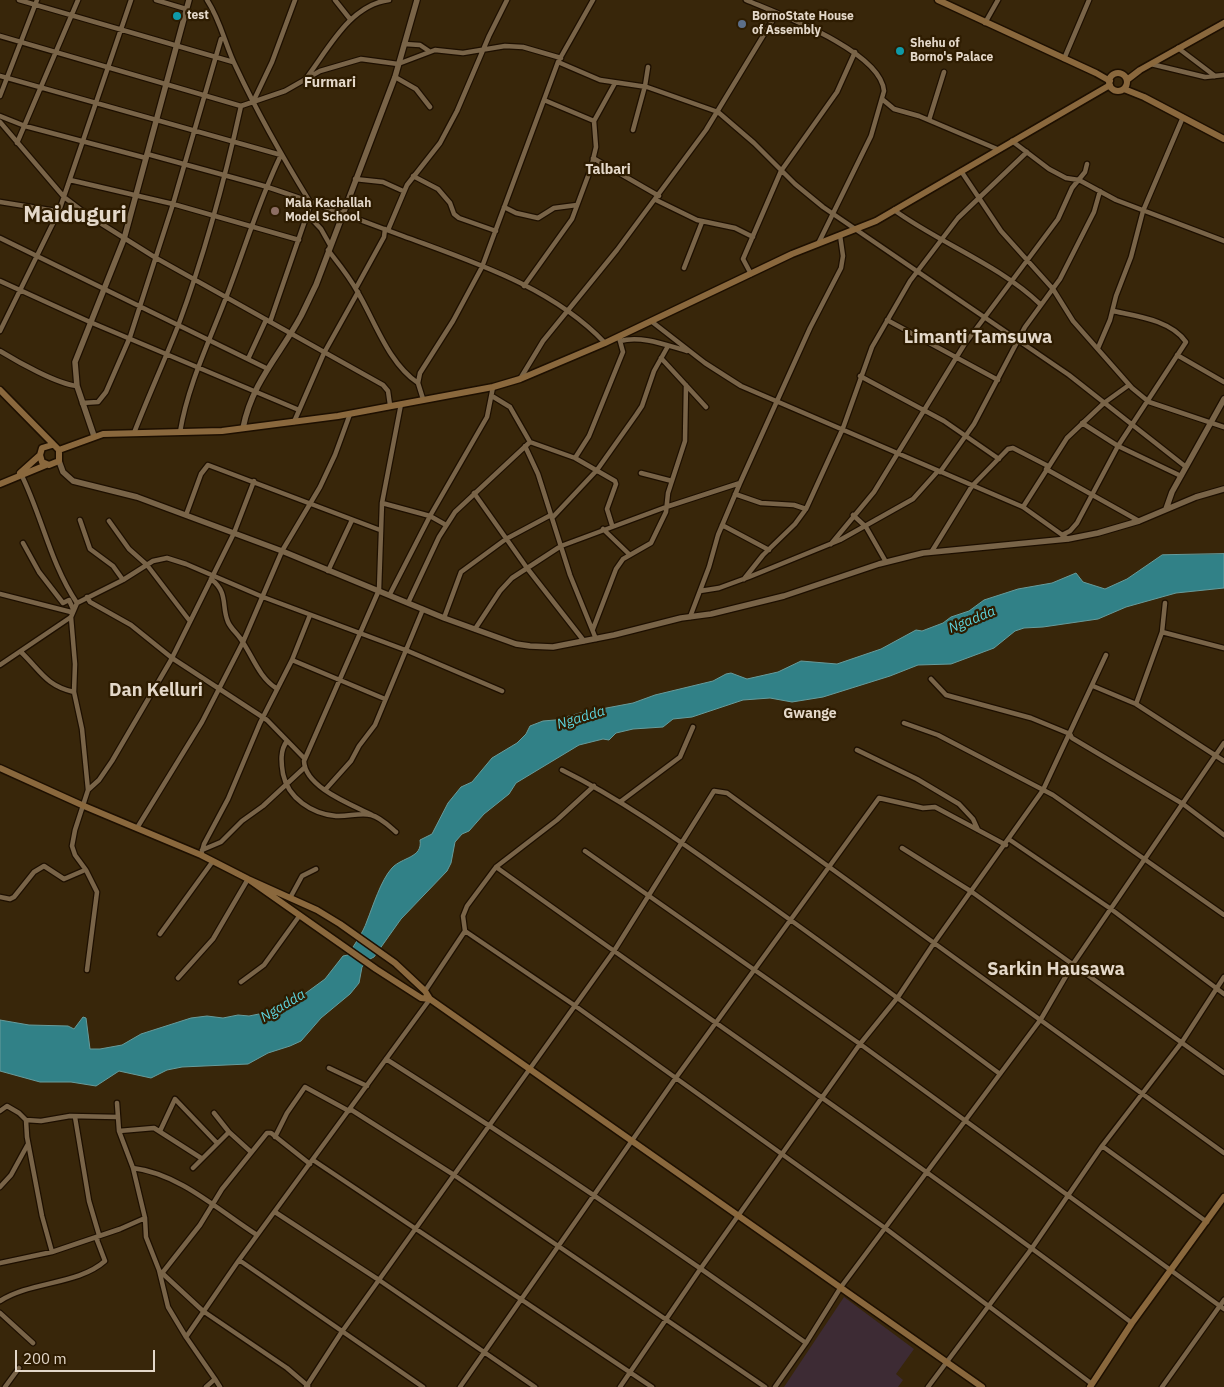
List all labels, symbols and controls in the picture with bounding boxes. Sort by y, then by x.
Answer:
place label: test [187,9,209,23]
marker: test [171,10,183,22]
place label: BornoState House of Assembly [752,10,854,38]
marker: BornoState House of Assembly [736,18,748,30]
place label: Shehu of Borno's Palace [910,37,993,65]
marker: Shehu of Borno's Palace [894,45,906,57]
district label: Furmari [304,75,356,91]
district label: Talbari [585,162,631,178]
place label: Mala Kachallah Model School [285,197,371,225]
district label: Maiduguri [23,203,127,229]
marker: Mala Kachallah Model School [269,205,281,217]
district label: Limanti Tamsuwa [904,327,1052,349]
water label: Ngadda [946,603,998,637]
district label: Dan Kelluri [109,680,203,702]
water label: Ngadda [555,703,607,733]
district label: Gwange [783,706,837,722]
district label: Sarkin Hausawa [987,959,1125,981]
water label: Ngadda [258,986,308,1026]
scale bar [18,1340,158,1372]
text: 200 m [23,1349,67,1368]

